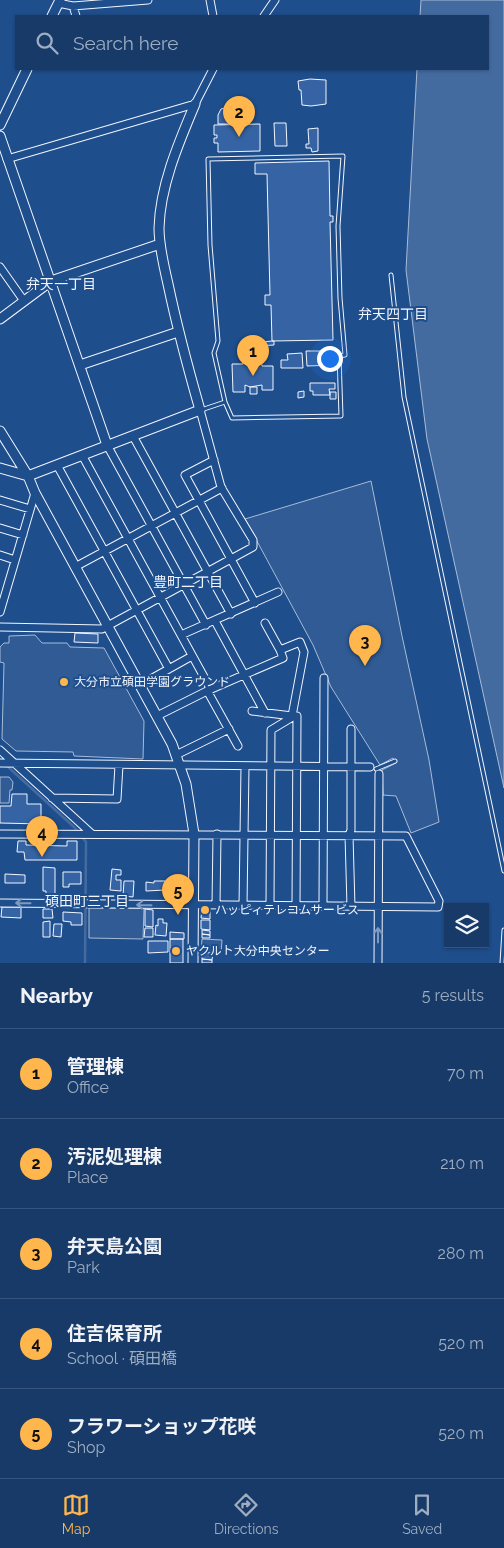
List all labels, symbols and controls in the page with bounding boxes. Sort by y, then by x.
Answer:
search box [15,15,489,70]
icon: search [33,29,61,57]
text: Search here [73,32,179,54]
pin: 2 [223,96,255,137]
district label: 弁天一丁目 [26,276,96,292]
district label: 弁天四丁目 [358,306,428,322]
pin: 1 [237,335,269,376]
your location [317,346,343,372]
district label: 豊町二丁目 [153,574,223,590]
pin: 3 [349,625,381,666]
place label: 大分市立碩田学園グラウンド [74,675,230,689]
marker: 大分市立碩田学園グラウンド [58,676,70,688]
pin: 4 [26,816,58,857]
pin: 5 [162,874,194,915]
district label: 碩田町三丁目 [45,893,129,909]
one-way arrow [15,899,31,908]
one-way arrow [137,900,153,910]
place label: ハッピィテレコムサービス [215,903,359,917]
map controls [444,903,489,948]
button: layers [444,903,489,948]
marker: ハッピィテレコムサービス [199,904,211,916]
one-way arrow [373,927,383,944]
place label: ヤクルト大分中央センター [186,944,330,958]
marker: ヤクルト大分中央センター [170,945,182,957]
text: Nearby [20,983,93,1008]
text: 5 results [422,986,484,1005]
text: 管理棟 [67,1055,124,1077]
text: 1 [32,1064,40,1083]
text: 70 m [447,1064,484,1083]
text: Office [67,1078,109,1097]
text: 汚泥処理棟 [67,1145,162,1167]
text: 2 [31,1154,41,1173]
text: 210 m [440,1154,484,1173]
text: Place [67,1168,108,1187]
text: 弁天島公園 [67,1235,162,1257]
text: 3 [32,1244,40,1263]
text: 280 m [438,1244,484,1263]
text: Park [67,1258,100,1277]
text: 住吉保育所 [67,1322,162,1344]
text: 4 [31,1334,41,1353]
text: 520 m [438,1334,484,1353]
text: School · 碩田橋 [67,1349,177,1368]
text: フラワーショップ花咲 [67,1415,257,1437]
text: 5 [32,1424,40,1443]
text: 520 m [438,1424,484,1443]
text: Shop [67,1438,105,1457]
tab: Map [62,1491,90,1537]
tab: Directions [214,1491,279,1537]
tab: Saved [402,1491,442,1537]

